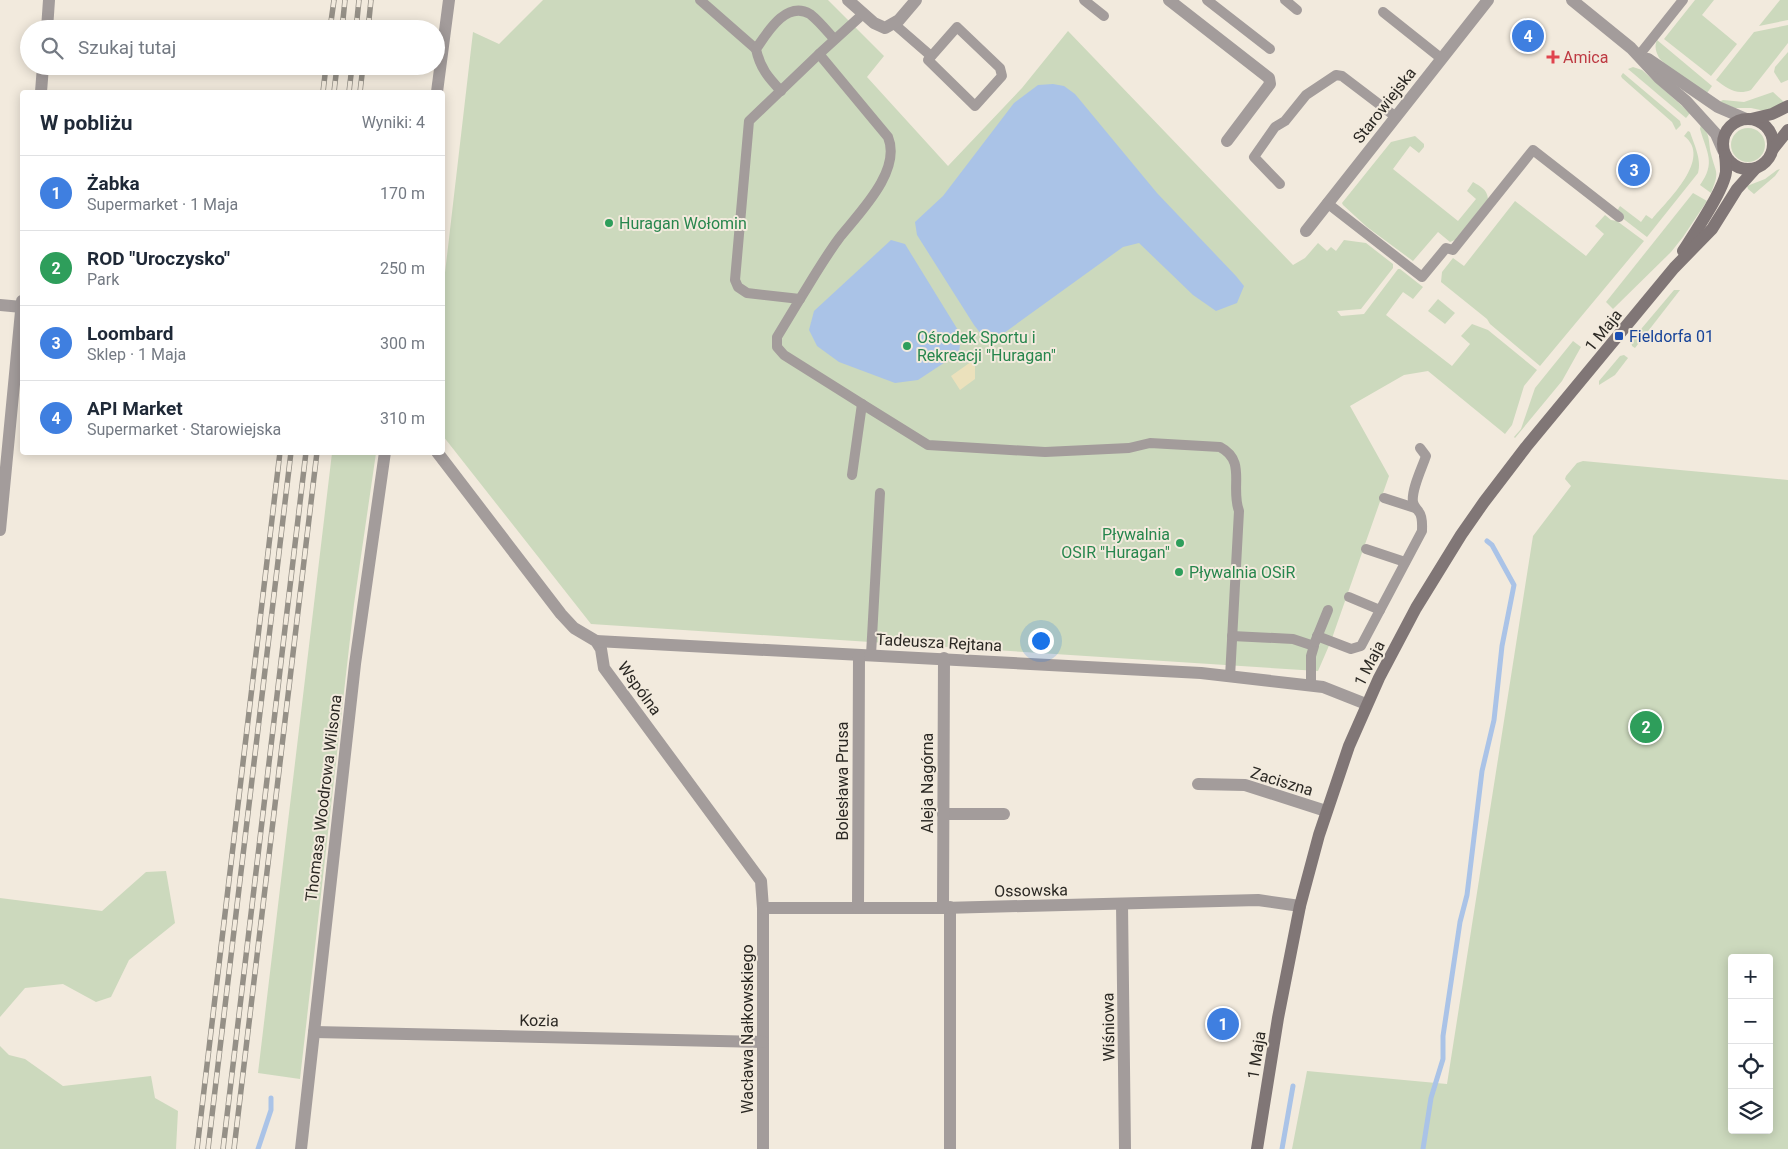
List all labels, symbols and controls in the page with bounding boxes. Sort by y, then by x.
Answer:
pin: 4 [1512,17,1544,55]
search box [20,20,445,75]
icon: search [38,34,66,62]
text: Szukaj tutaj [78,36,176,59]
place label: Amica [1563,48,1608,67]
marker: Amica [1547,51,1559,63]
street label: Starowiejska [1349,64,1420,147]
text: W pobliżu [40,111,133,135]
text: Wyniki: 4 [362,113,425,132]
pin: 3 [1618,151,1650,189]
text: Żabka [87,172,140,195]
text: 1 [51,184,61,203]
text: 170 m [380,184,425,203]
text: Supermarket · 1 Maja [87,195,238,214]
place label: Huragan Wołomin [619,214,747,233]
marker: Huragan Wołomin [603,217,615,229]
text: ROD "Uroczysko" [87,247,230,270]
text: 2 [51,259,61,278]
text: 250 m [380,259,425,278]
text: Park [87,270,119,289]
street label: 1 Maja [1581,306,1626,355]
text: Loombard [87,322,174,345]
place label: Fieldorfa 01 [1629,327,1714,346]
place label: Ośrodek Sportu i Rekreacji "Huragan" [917,328,1056,365]
marker: Fieldorfa 01 [1613,330,1625,342]
text: 3 [51,334,61,353]
text: 300 m [380,334,425,353]
marker: Ośrodek Sportu i Rekreacji "Huragan" [901,340,913,352]
text: Sklep · 1 Maja [87,345,186,364]
text: API Market [87,397,183,420]
text: 4 [51,409,61,428]
text: 310 m [380,409,425,428]
text: Supermarket · Starowiejska [87,420,281,439]
place label: Pływalnia OSIR "Huragan" [1061,525,1170,562]
marker: Pływalnia OSIR "Huragan" [1174,537,1186,549]
place label: Pływalnia OSiR [1189,563,1295,582]
marker: Pływalnia OSiR [1173,566,1185,578]
your location [1028,628,1054,654]
street label: Tadeusza Rejtana [875,630,1002,655]
street label: 1 Maja [1350,637,1389,689]
street label: Wspólna [614,658,666,719]
street label: Thomasa Woodrowa Wilsona [301,694,346,903]
pin: 2 [1630,708,1662,746]
street label: Bolesława Prusa [833,722,852,840]
street label: Aleja Nagórna [918,733,937,833]
street label: Zaciszna [1248,763,1315,800]
street label: Ossowska [994,880,1068,901]
street label: Wacława Nałkowskiego [738,944,757,1114]
map controls [1728,954,1773,1134]
button: + [1728,954,1773,999]
street label: Wiśniowa [1098,992,1119,1062]
button: − [1728,999,1773,1044]
pin: 1 [1207,1005,1239,1043]
street label: Kozia [519,1011,559,1030]
street label: 1 Maja [1243,1030,1270,1080]
button: locate [1728,1044,1773,1089]
button: layers [1728,1089,1773,1134]

